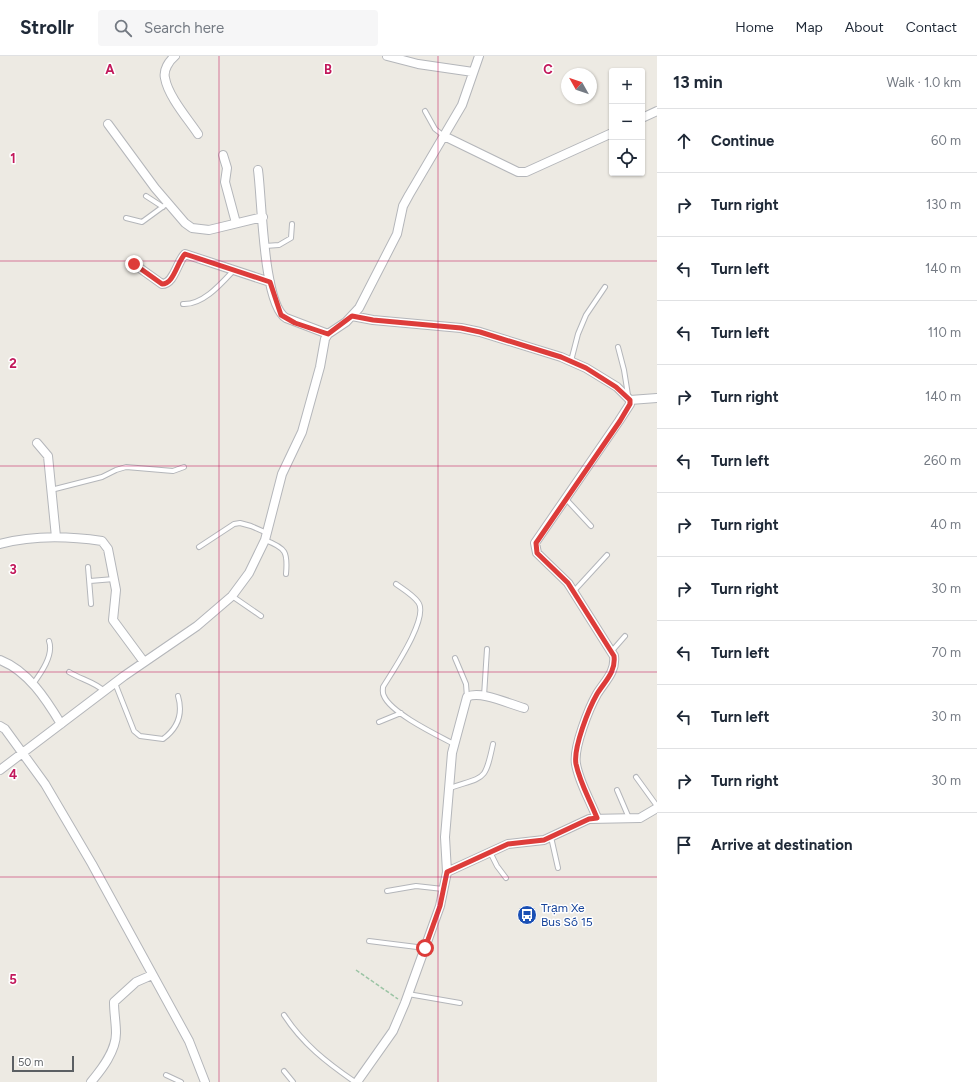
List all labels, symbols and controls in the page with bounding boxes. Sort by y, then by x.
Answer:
search box [98,10,378,46]
text: Strollr [20,16,74,39]
icon: search [112,17,134,39]
text: Search here [144,19,224,37]
text: Home [735,19,774,36]
text: Map [796,19,823,36]
text: About [845,19,884,36]
text: Contact [906,19,957,36]
text: A [105,62,115,77]
text: B [324,62,332,77]
text: C [543,62,553,77]
north arrow [561,68,597,104]
map controls [609,68,645,176]
button: + [609,68,645,104]
text: 13 min [673,72,723,92]
text: Walk · 1.0 km [887,75,961,90]
button: − [609,104,645,140]
icon: ahead [673,130,695,152]
text: Continue [711,132,774,150]
text: 60 m [931,133,961,148]
button: locate [609,140,645,176]
text: 1 [10,151,16,166]
icon: right [673,194,695,216]
text: Turn right [711,196,779,214]
text: 130 m [926,197,961,212]
route end [125,255,143,273]
icon: left [673,258,695,280]
text: Turn left [711,260,769,278]
text: 140 m [925,261,961,276]
icon: left [673,322,695,344]
text: Turn left [711,324,769,342]
text: 110 m [928,325,961,340]
text: 2 [9,356,17,371]
icon: right [673,386,695,408]
text: Turn right [711,388,779,406]
text: 140 m [925,389,961,404]
icon: left [673,450,695,472]
text: Turn left [711,452,769,470]
text: 260 m [924,453,961,468]
icon: right [673,514,695,536]
text: Turn right [711,516,779,534]
text: 40 m [930,517,961,532]
text: 3 [9,562,17,577]
icon: right [673,578,695,600]
text: Turn right [711,580,779,598]
text: 30 m [931,581,961,596]
icon: left [673,642,695,664]
text: Turn left [711,644,769,662]
text: 70 m [931,645,961,660]
icon: left [673,706,695,728]
text: Turn left [711,708,769,726]
text: 30 m [931,709,961,724]
text: 4 [9,767,17,782]
icon: right [673,770,695,792]
text: Turn right [711,772,779,790]
text: 30 m [931,773,961,788]
icon: arrive [673,834,695,856]
text: Arrive at destination [711,836,852,854]
place label: Trạm Xe Bus Số 15 [541,901,593,929]
bus stop icon: Trạm Xe Bus Số 15 [516,904,538,926]
route start [416,939,434,957]
text: 5 [9,972,17,987]
scale bar [12,1054,74,1073]
text: 50 m [18,1056,43,1069]

